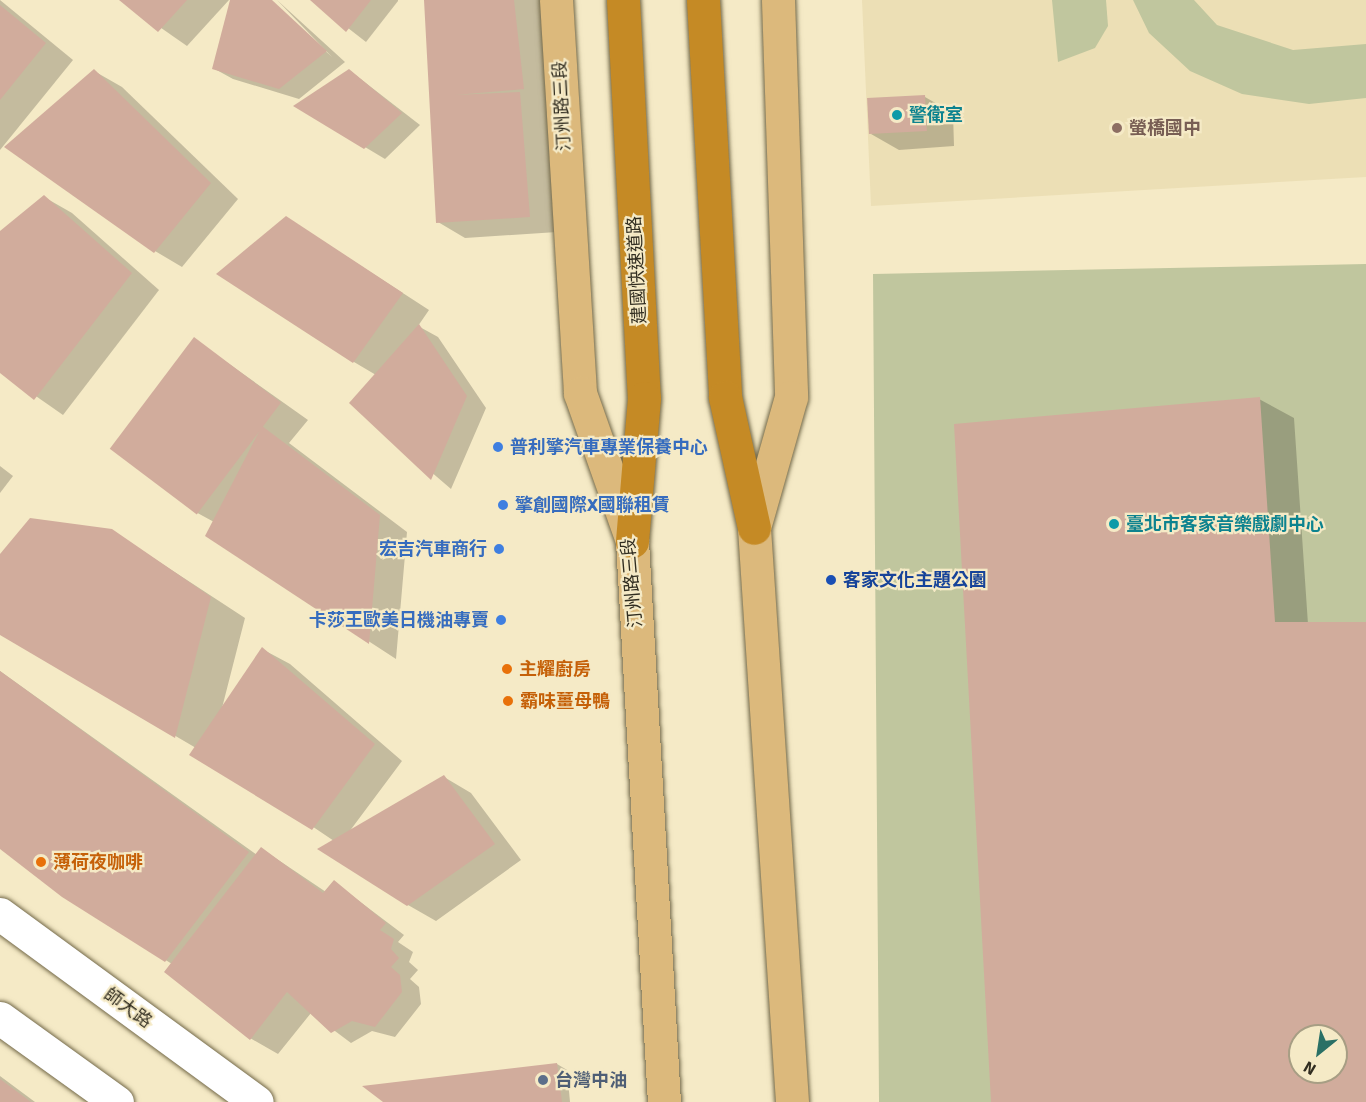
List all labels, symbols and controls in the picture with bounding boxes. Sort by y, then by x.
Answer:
street label: 汀州路三段 [549,60,575,152]
place label: 警衛室 [909,104,963,126]
marker: 警衛室 [890,108,904,122]
place label: 螢橋國中 [1129,117,1201,139]
marker: 螢橋國中 [1110,121,1124,135]
street label: 建國快速道路 [623,216,651,324]
place label: 普利擎汽車專業保養中心 [510,436,708,458]
marker: 普利擎汽車專業保養中心 [491,440,505,454]
place label: 擎創國際X國聯租賃 [515,494,670,516]
marker: 擎創國際X國聯租賃 [496,498,510,512]
place label: 臺北市客家音樂戲劇中心 [1126,513,1324,535]
marker: 臺北市客家音樂戲劇中心 [1107,517,1121,531]
street label: 汀州路三段 [617,537,647,629]
place label: 宏吉汽車商行 [379,538,487,560]
marker: 宏吉汽車商行 [492,542,506,556]
place label: 客家文化主題公園 [843,569,987,591]
marker: 客家文化主題公園 [824,573,838,587]
place label: 卡莎王歐美日機油專賣 [309,609,489,631]
marker: 卡莎王歐美日機油專賣 [494,613,508,627]
place label: 主耀廚房 [519,658,591,680]
marker: 主耀廚房 [500,662,514,676]
place label: 霸味薑母鴨 [520,690,610,712]
marker: 霸味薑母鴨 [501,694,515,708]
place label: 薄荷夜咖啡 [53,851,143,873]
marker: 薄荷夜咖啡 [34,855,48,869]
street label: 師大路 [100,983,156,1033]
north arrow [1288,1024,1348,1084]
text: N [1300,1056,1320,1079]
place label: 台灣中油 [555,1069,627,1091]
marker: 台灣中油 [536,1073,550,1087]

